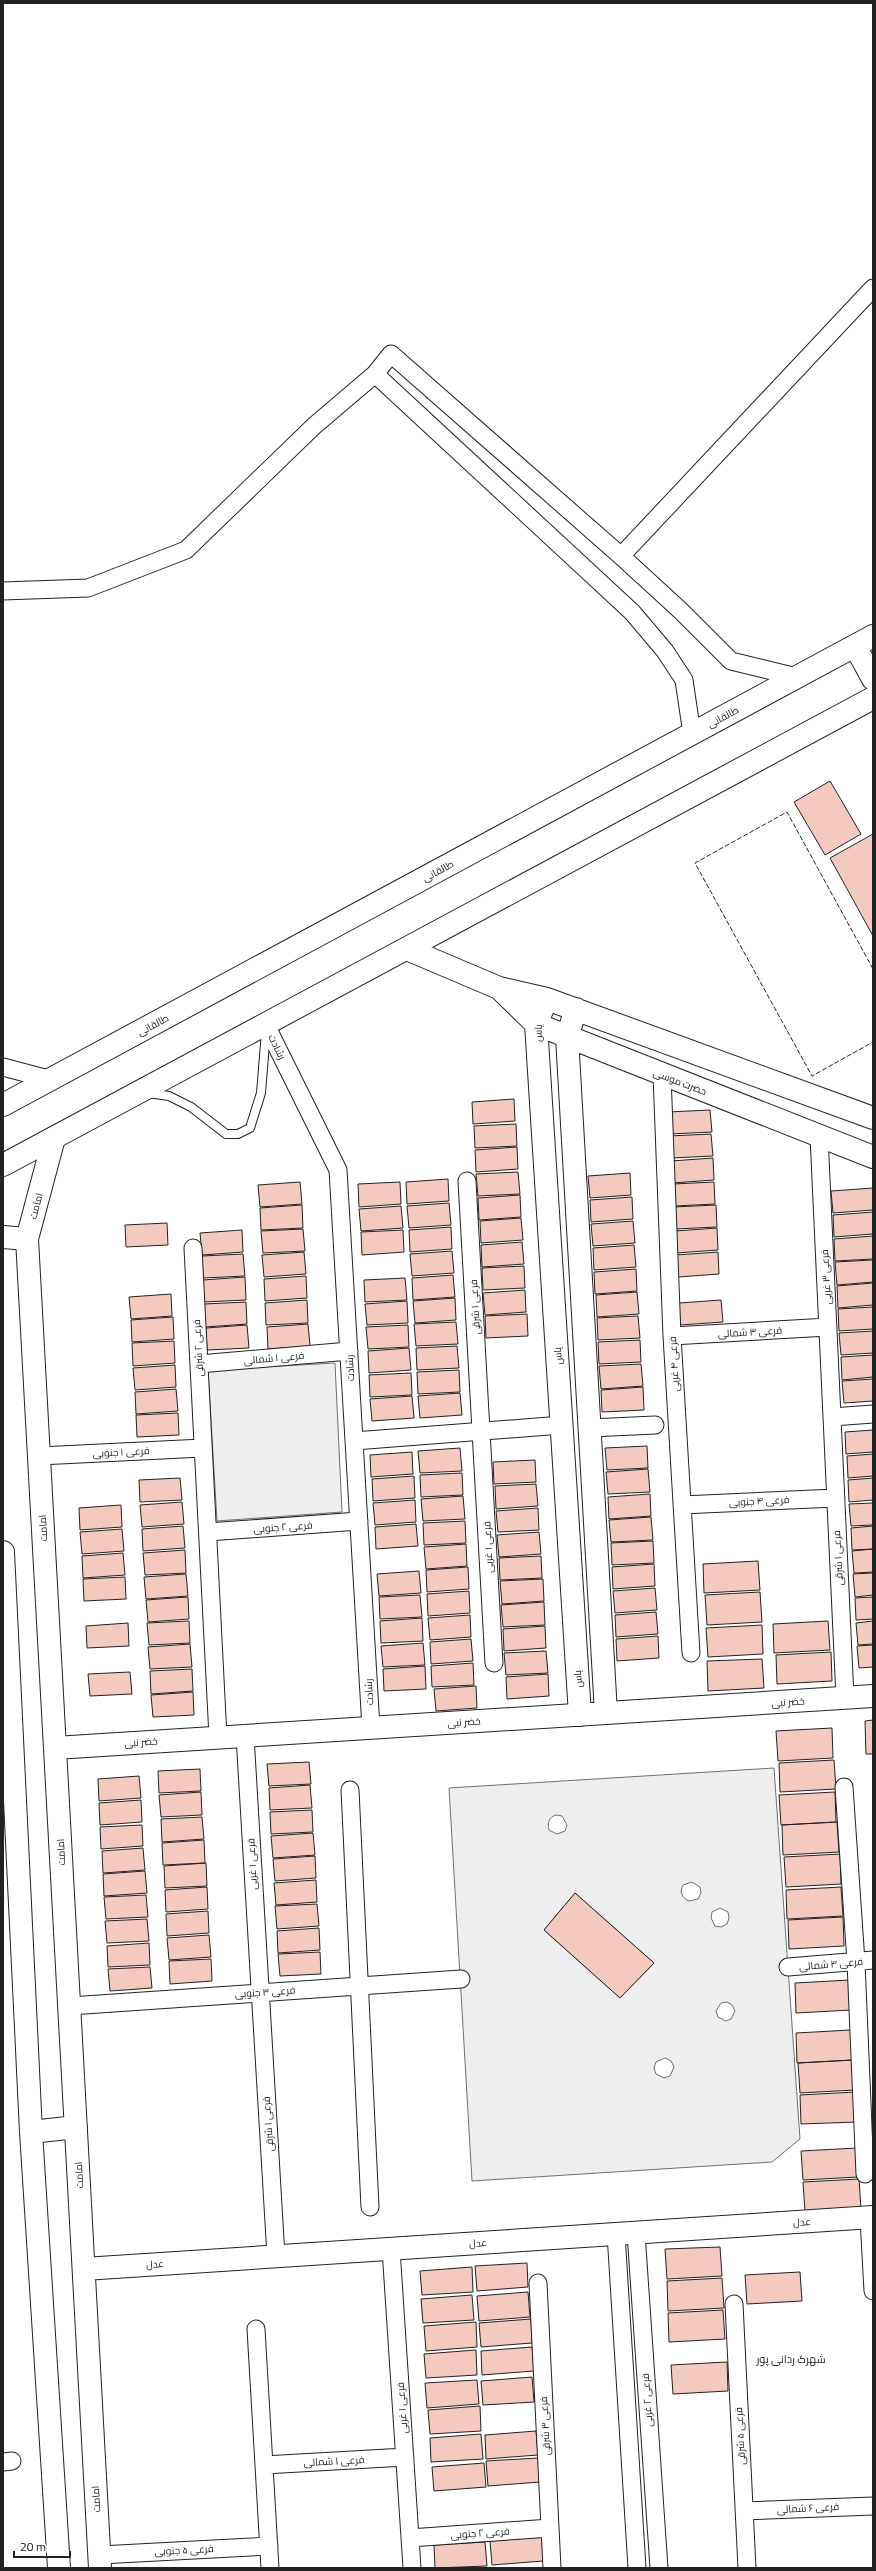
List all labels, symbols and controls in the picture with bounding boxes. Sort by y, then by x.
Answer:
street label: طالقانی [704,701,742,733]
street label: طالقانی [419,855,457,887]
street label: طالقانی [134,1009,172,1041]
street label: یاس [528,1023,548,1042]
street label: رشادت [263,1031,291,1063]
street label: حضرت موسی [650,1063,710,1101]
street label: امامت [23,1191,49,1221]
street label: فرعی ۳ غربی [815,1249,837,1305]
street label: فرعی ۱ شرقی [464,1279,486,1335]
street label: فرعی ۲ شرقی [187,1319,209,1377]
street label: فرعی ۳ شمالی [717,1321,783,1343]
street label: فرعی ۴ غربی [663,1336,685,1392]
street label: فرعی ۱ شمالی [243,1346,305,1370]
street label: یاس [548,1346,568,1366]
street label: رشادت [340,1354,360,1382]
street label: فرعی ۱ جنوبی [92,1441,150,1463]
street label: فرعی ۴ جنوبی [728,1490,790,1512]
street label: امامت [33,1514,53,1542]
street label: فرعی ۲ جنوبی [253,1515,313,1539]
street label: فرعی ۱ غربی [477,1521,499,1573]
street label: فرعی ۱ شرقی [827,1530,849,1586]
street label: یاس [568,1669,588,1689]
street label: رشادت [359,1678,379,1706]
street label: خضر نبی [771,1691,805,1713]
street label: خضر نبی [447,1711,481,1733]
street label: خضر نبی [124,1731,158,1753]
street label: امامت [51,1838,71,1866]
street label: فرعی ۱ غربی [241,1838,263,1890]
street label: فرعی ۴ شمالی [798,1952,864,1976]
street label: فرعی ۳ جنوبی [234,1980,296,2004]
street label: فرعی ۱ شرقی [257,2096,279,2152]
street label: امامت [69,2161,89,2189]
street label: عدل [792,2212,812,2232]
street label: عدل [468,2233,488,2253]
street label: عدل [145,2254,165,2274]
district label: شهرک ردانی پور [755,2349,826,2369]
street label: فرعی ۲ غربی [636,2372,658,2428]
street label: فرعی ۱ غربی [391,2382,413,2434]
street label: فرعی ۳ شرقی [534,2396,556,2456]
street label: فرعی ۵ شرقی [729,2407,751,2465]
street label: فرعی ۱ شمالی [303,2450,365,2472]
street label: امامت [86,2485,106,2513]
street label: فرعی ۶ شمالی [776,2497,840,2519]
street label: فرعی ۲ جنوبی [450,2521,510,2545]
scale bar [14,2533,70,2559]
text: 20 m [20,2535,46,2558]
street label: فرعی ۵ جنوبی [154,2539,214,2561]

